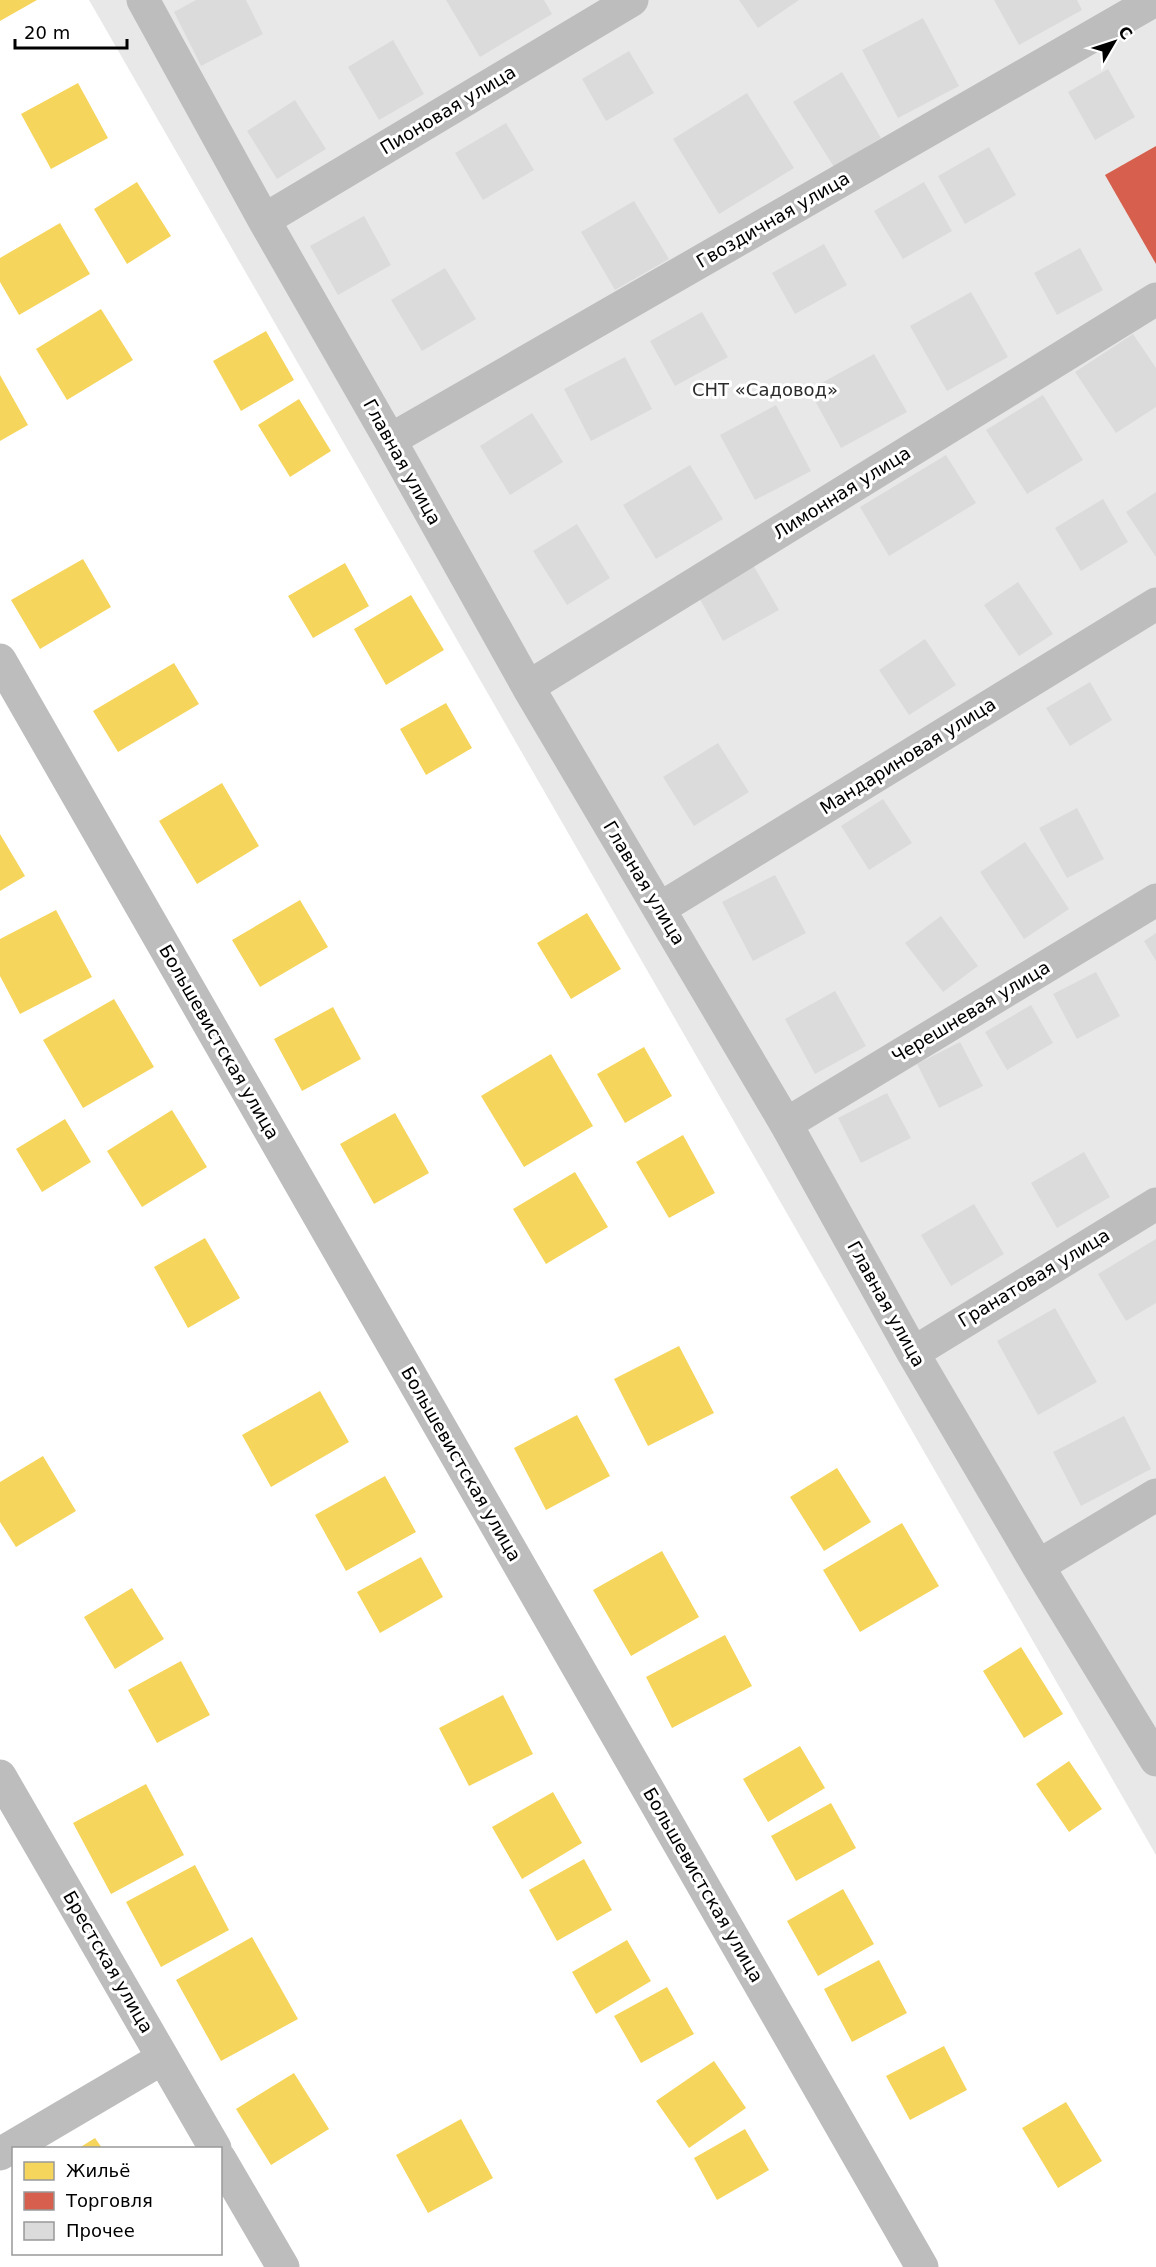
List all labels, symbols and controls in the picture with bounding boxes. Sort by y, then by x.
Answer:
scale bar [15,12,128,50]
north arrow [1084,12,1144,72]
text: 20 m [24,22,70,43]
text: С [1114,22,1136,43]
street label: Пионовая улица [376,61,519,158]
street label: Гвоздичная улица [692,167,853,272]
park label: СНТ «Садовод» [692,379,838,400]
street label: Главная улица [359,395,446,528]
street label: Лимонная улица [769,442,914,543]
street label: Мандариновая улица [816,693,999,818]
street label: Главная улица [599,817,690,948]
street label: Большевистская улица [155,941,284,1143]
street label: Черешневая улица [888,956,1054,1067]
street label: Гранатовая улица [954,1224,1113,1331]
street label: Главная улица [843,1237,930,1370]
street label: Большевистская улица [397,1363,526,1565]
street label: Большевистская улица [639,1784,768,1986]
street label: Брестская улица [59,1887,158,2037]
legend [12,2147,222,2255]
text: Жильё [66,2160,130,2181]
text: Торговля [65,2190,153,2211]
text: Прочее [66,2220,135,2241]

